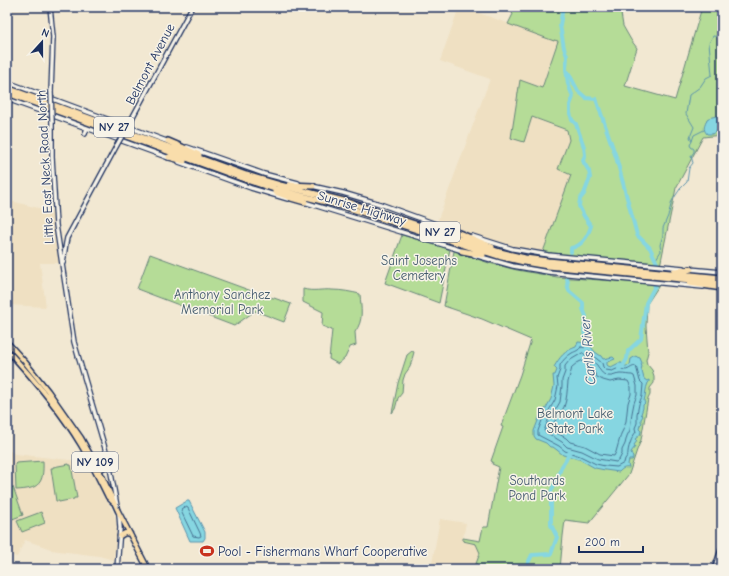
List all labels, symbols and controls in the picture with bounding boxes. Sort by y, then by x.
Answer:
street label: Belmont Avenue [122,20,178,107]
north arrow [22,22,62,62]
text: N [40,26,51,40]
street label: Little East Neck Road North [33,90,57,244]
road number: NY 27 [94,117,134,137]
street label: Sunrise Highway [316,187,408,229]
road number: NY 27 [420,222,460,242]
park label: Saint Josephs Cemetery [381,253,457,283]
park label: Anthony Sanchez Memorial Park [174,287,270,317]
water label: Carlls River [576,315,599,386]
park label: Belmont Lake State Park [537,406,613,436]
road number: NY 109 [72,452,118,472]
park label: Southards Pond Park [509,473,566,503]
scale bar [579,528,643,554]
text: 200 m [585,535,620,549]
sports icon: Pool - Fishermans Wharf Cooperative [199,543,215,559]
place label: Pool - Fishermans Wharf Cooperative [218,544,428,559]

